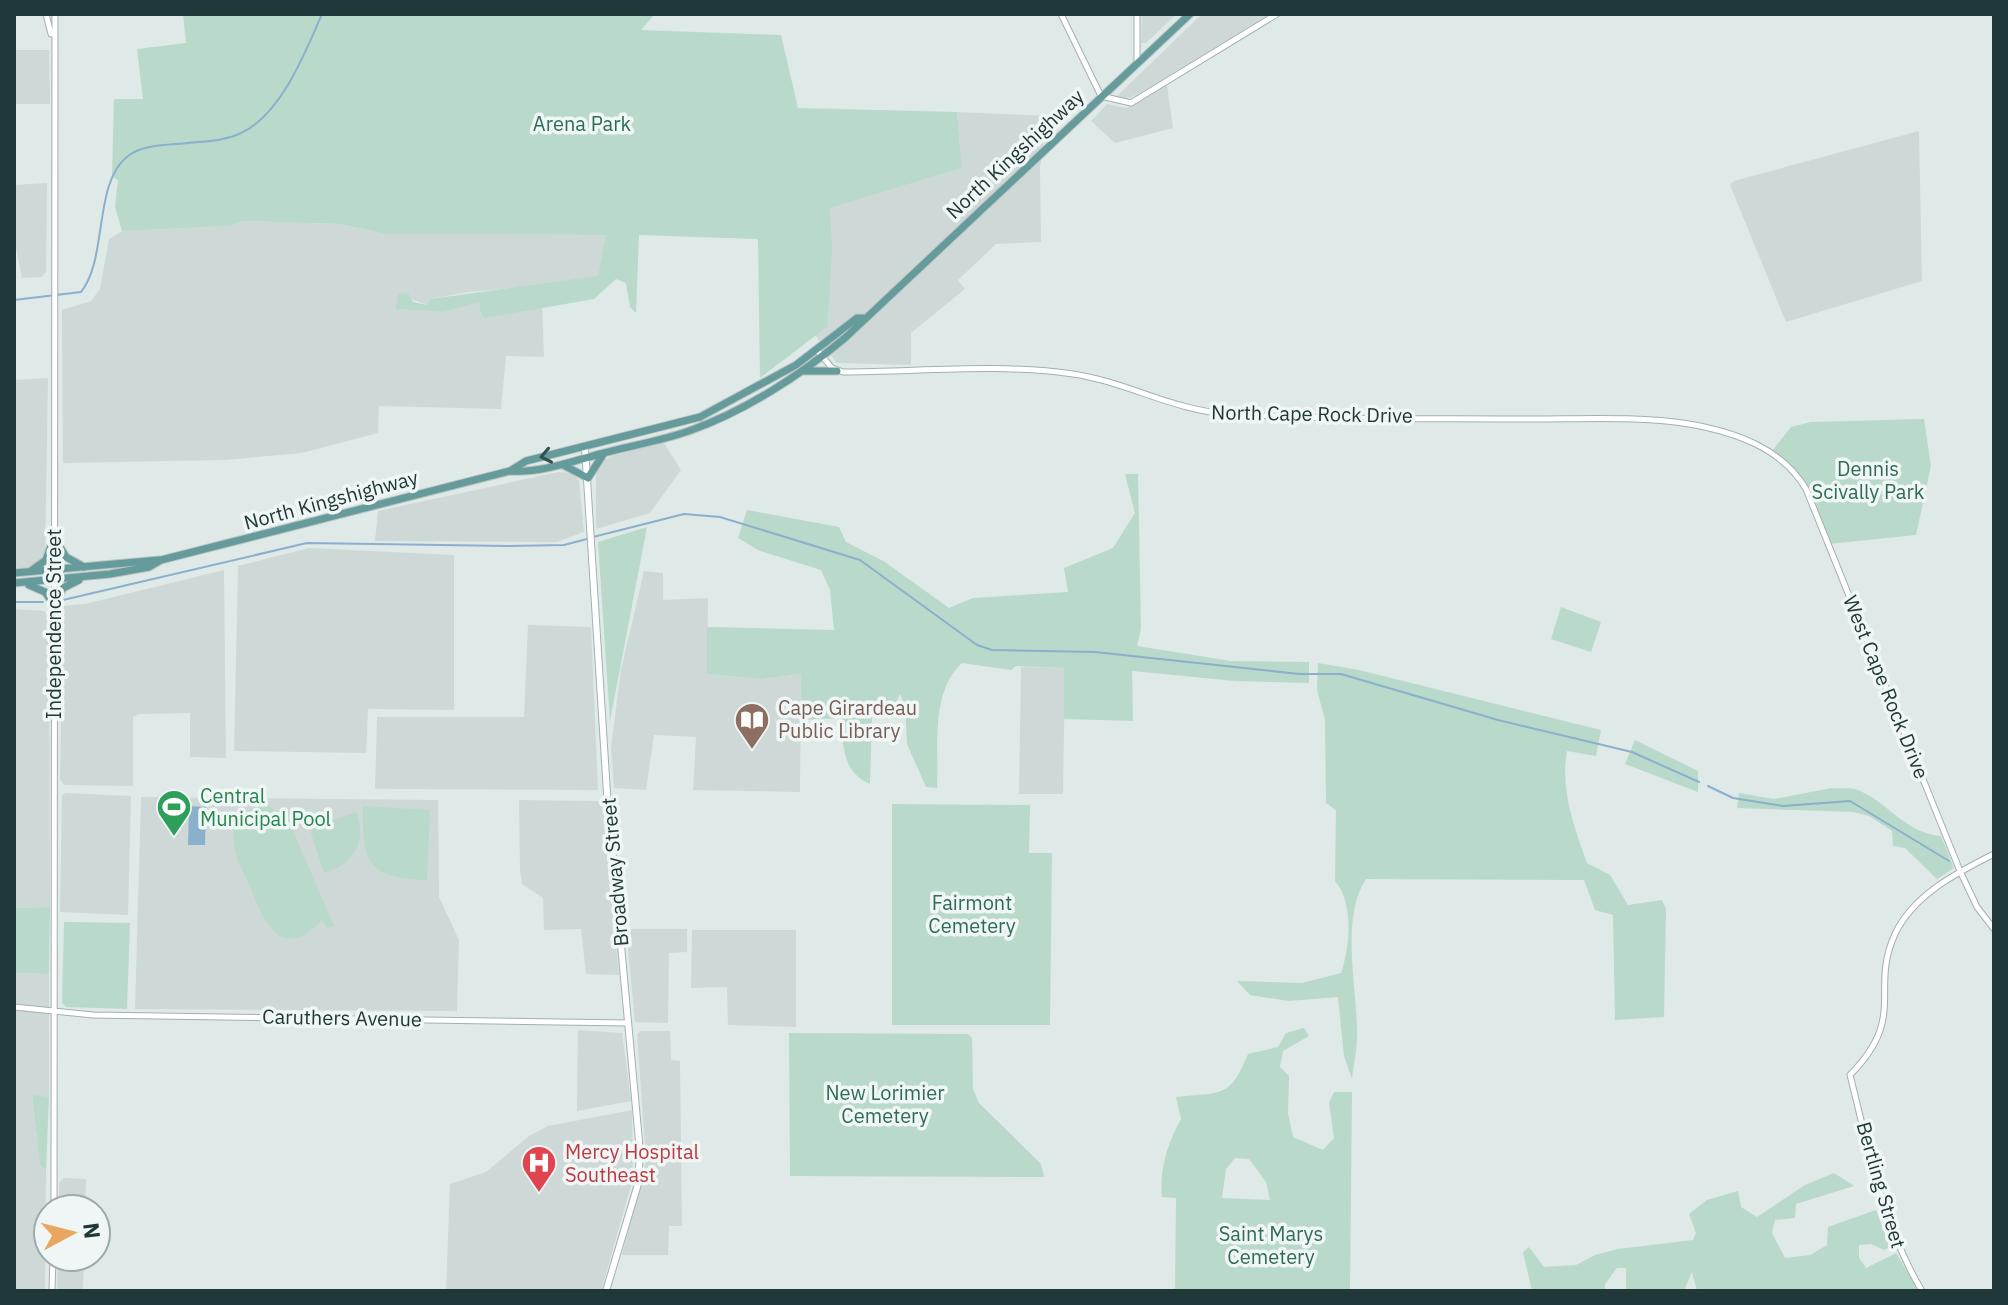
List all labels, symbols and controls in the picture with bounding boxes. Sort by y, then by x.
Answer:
street label: North Kingshighway [940,83,1089,225]
park label: Arena Park [533,110,632,137]
street label: North Cape Rock Drive [1211,398,1413,429]
one-way arrow [540,447,553,464]
park label: Dennis Scivally Park [1812,455,1925,505]
street label: North Kingshighway [241,463,421,536]
street label: Independence Street [40,529,67,719]
street label: West Cape Rock Drive [1837,591,1936,783]
place label: Cape Girardeau Public Library [778,694,917,744]
library icon: Cape Girardeau Public Library [733,701,771,751]
place label: Central Municipal Pool [200,782,331,832]
sports icon: Central Municipal Pool [155,788,193,838]
street label: Broadway Street [595,797,634,947]
park label: Fairmont Cemetery [928,889,1016,939]
street label: Caruthers Avenue [262,1003,422,1032]
park label: New Lorimier Cemetery [825,1079,945,1129]
street label: Bertling Street [1851,1118,1912,1251]
place label: Mercy Hospital Southeast [565,1138,699,1188]
hospital icon: Mercy Hospital Southeast [520,1144,558,1194]
north arrow [32,1193,112,1273]
park label: Saint Marys Cemetery [1219,1220,1323,1270]
text: N [77,1221,108,1240]

